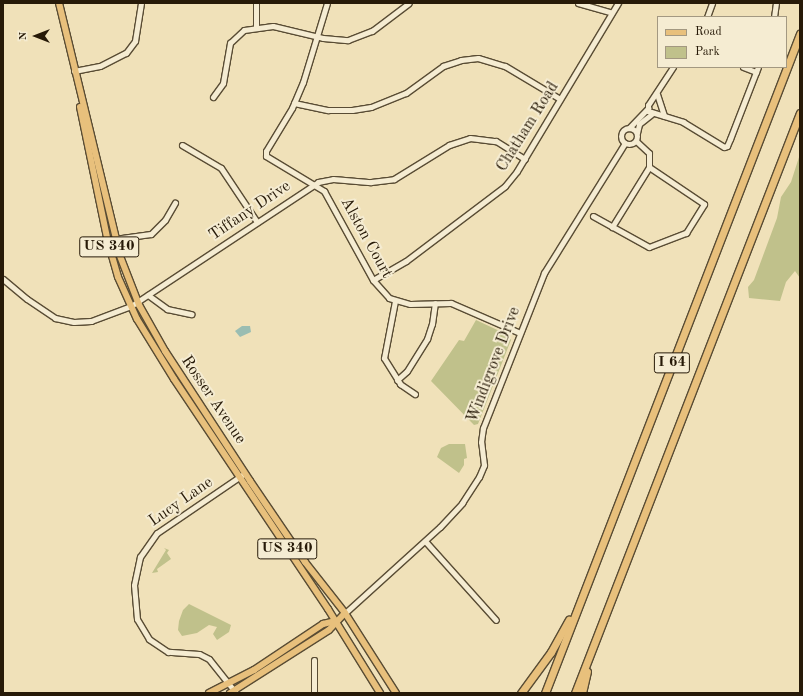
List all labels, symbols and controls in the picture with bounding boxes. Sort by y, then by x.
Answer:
north arrow [16,16,56,56]
legend [657,16,787,68]
text: Road [695,26,722,38]
text: N [18,32,29,40]
text: Park [695,46,720,58]
street label: Chatham Road [493,79,563,175]
street label: Tiffany Drive [206,177,294,245]
street label: Alston Court [336,194,396,282]
road number: US 340 [79,234,139,260]
street label: Windigrove Drive [463,304,525,426]
road number: I 64 [653,350,691,376]
street label: Rosser Avenue [176,352,250,448]
street label: Lucy Lane [145,473,217,531]
road number: US 340 [257,536,317,562]

